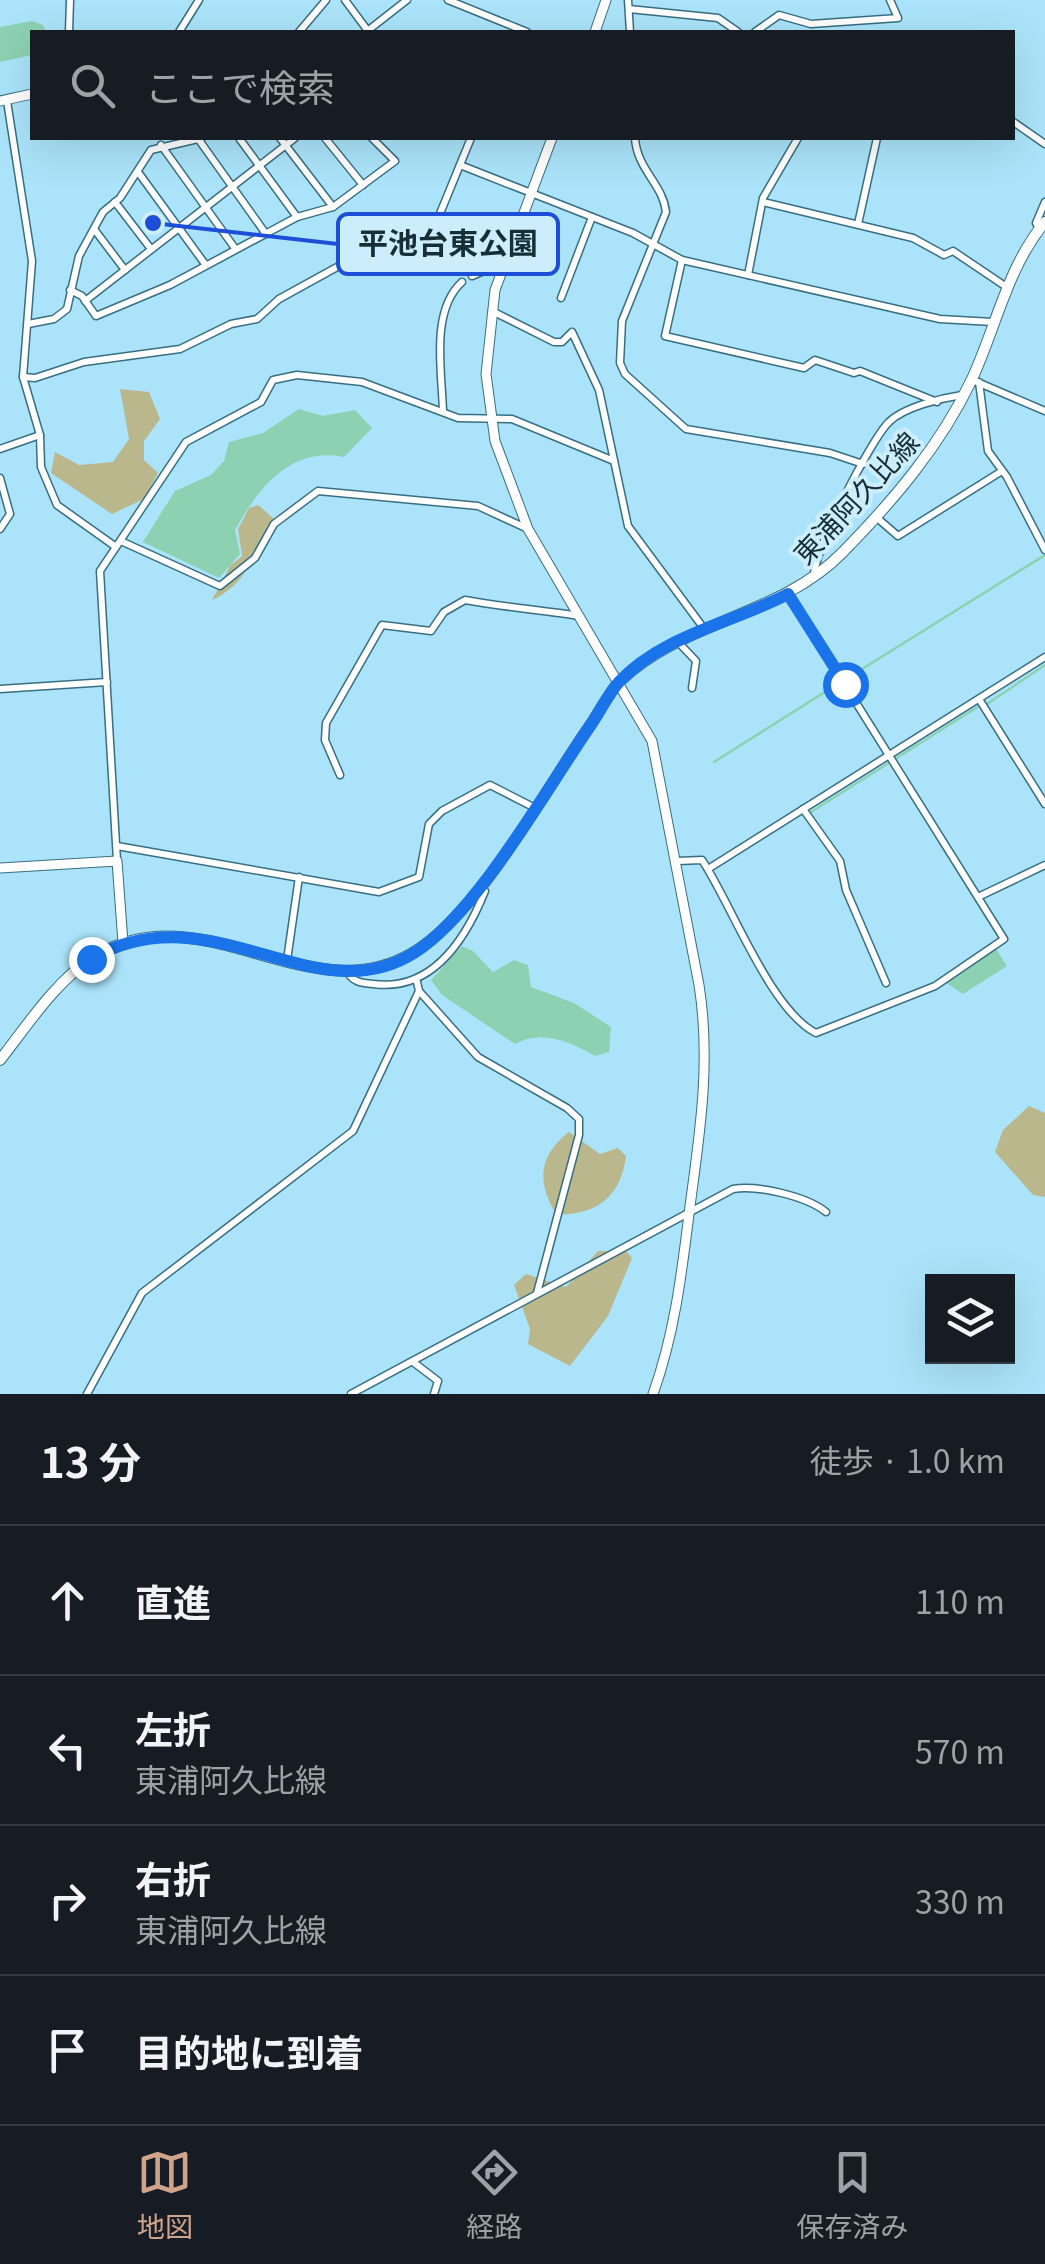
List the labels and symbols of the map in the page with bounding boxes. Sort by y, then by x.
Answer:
callout: 平池台東公園 [338,214,558,274]
text: 平池台東公園 [358,219,538,263]
street label: 東浦阿久比線 [783,422,927,572]
route start [823,662,869,708]
route end [69,937,115,983]

